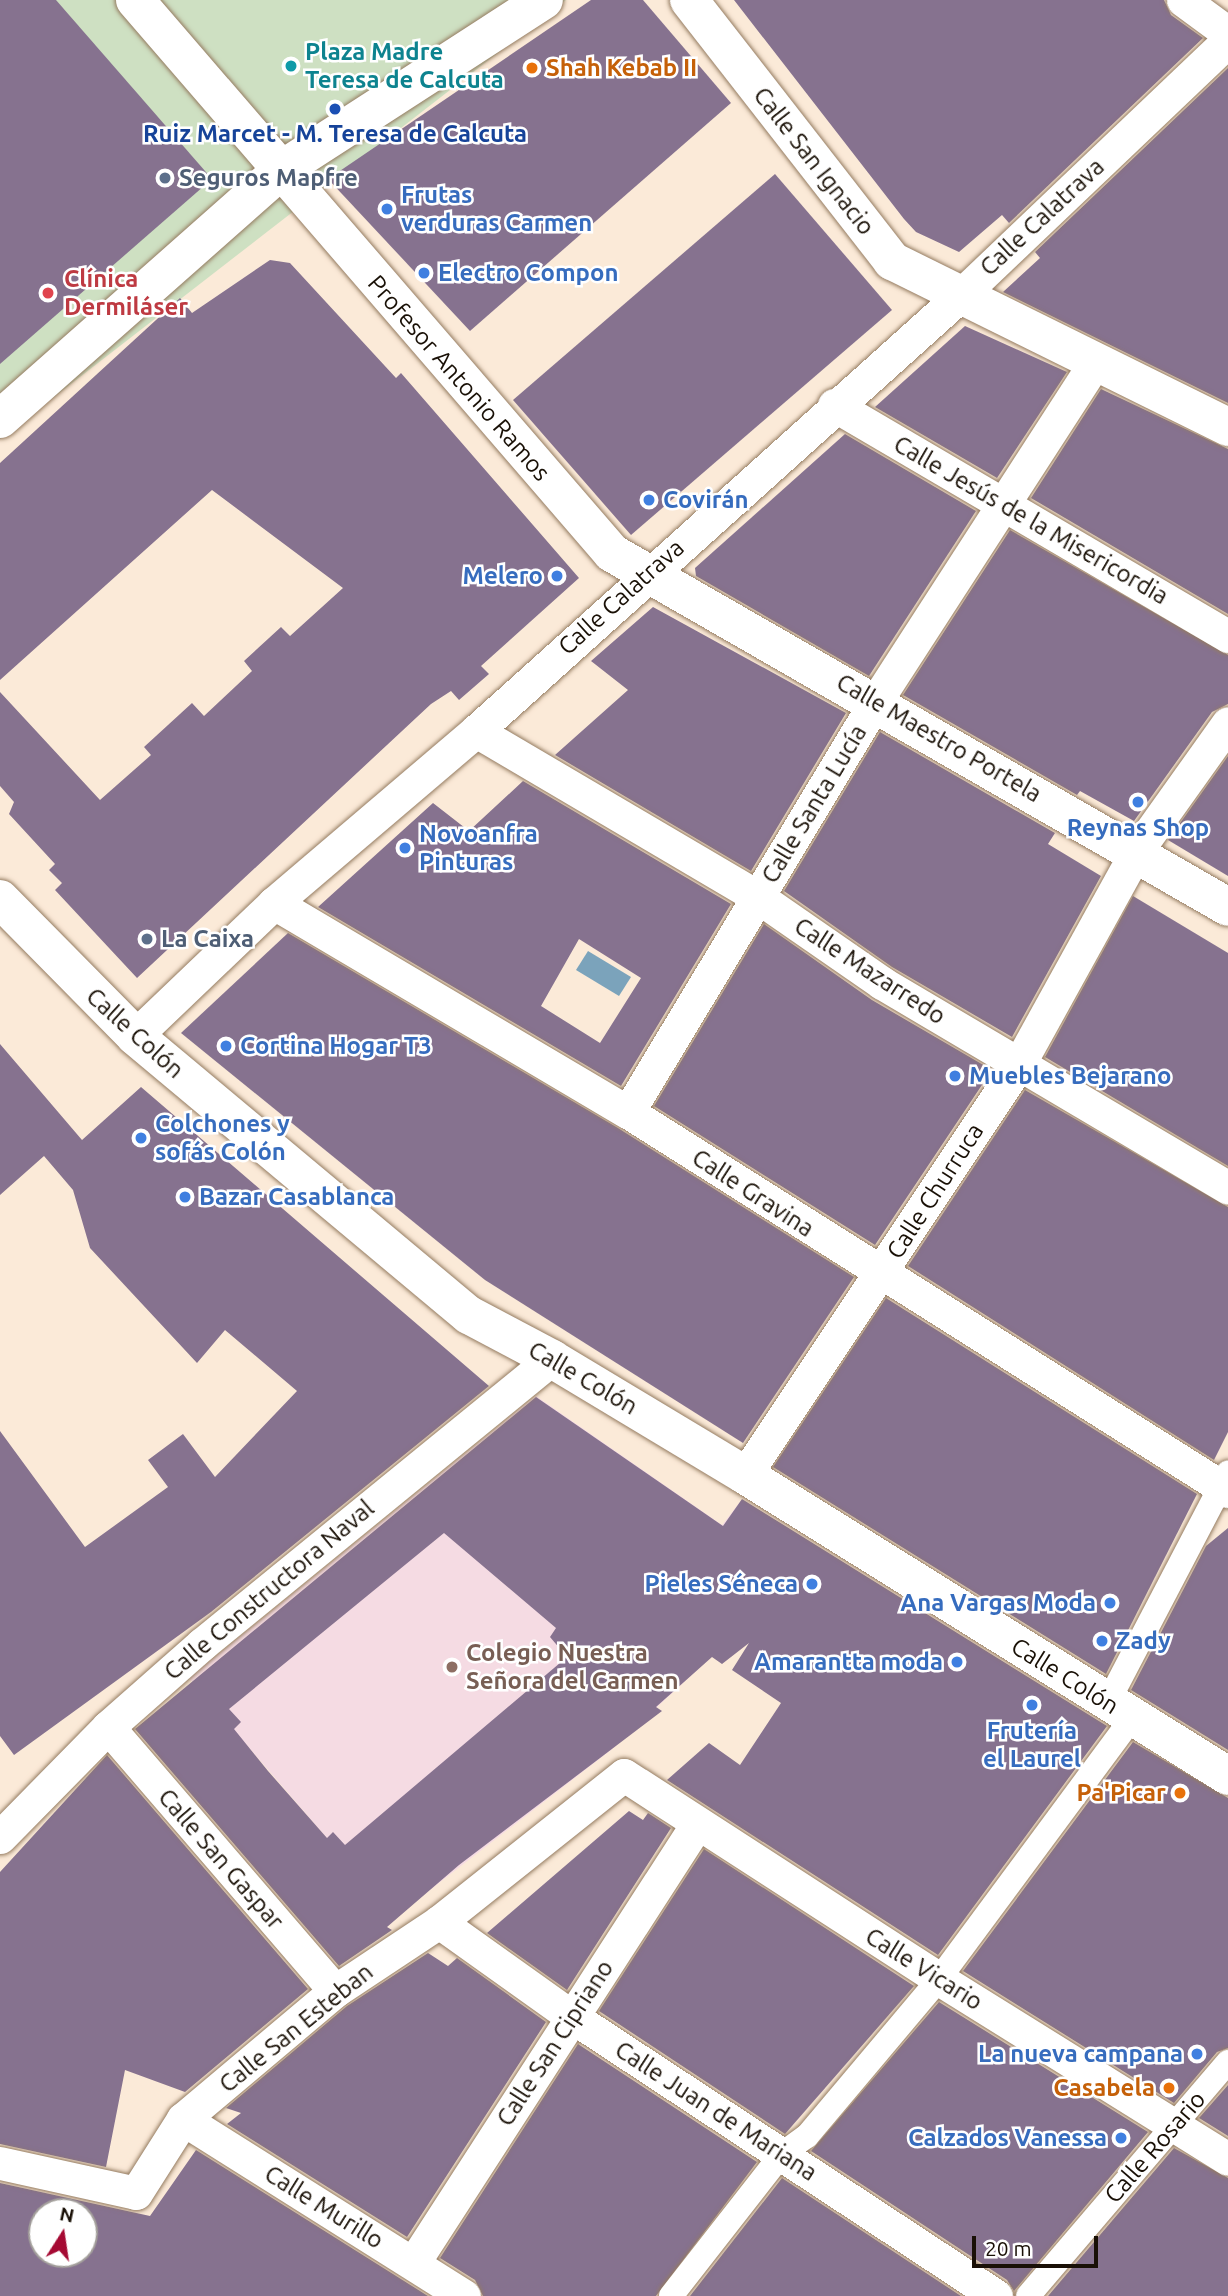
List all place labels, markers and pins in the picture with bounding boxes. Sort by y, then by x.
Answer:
place label: Plaza Madre Teresa de Calcuta [305,38,504,94]
place label: Shah Kebab II [546,54,697,82]
marker: Plaza Madre Teresa de Calcuta [283,58,299,74]
marker: Shah Kebab II [524,60,540,76]
marker: Ruiz Marcet - M. Teresa de Calcuta [327,101,343,117]
place label: Ruiz Marcet - M. Teresa de Calcuta [143,120,527,148]
place label: Seguros Mapfre [179,164,358,192]
marker: Seguros Mapfre [157,170,173,186]
place label: Frutas verduras Carmen [401,181,592,237]
marker: Frutas verduras Carmen [379,201,395,217]
place label: Electro Compon [438,259,618,287]
place label: Clínica Dermiláser [64,265,188,321]
marker: Electro Compon [416,265,432,281]
marker: Clínica Dermiláser [38,283,58,303]
place label: Covirán [663,486,749,514]
marker: Covirán [641,492,657,508]
place label: Melero [463,562,543,590]
marker: Melero [549,568,565,584]
marker: Reynas Shop [1130,794,1146,810]
place label: Reynas Shop [1067,814,1209,842]
place label: Novoanfra Pinturas [419,820,538,876]
marker: Novoanfra Pinturas [397,840,413,856]
place label: La Caixa [161,925,254,953]
marker: La Caixa [139,931,155,947]
place label: Cortina Hogar T3 [240,1032,432,1060]
marker: Cortina Hogar T3 [218,1038,234,1054]
place label: Muebles Bejarano [969,1062,1171,1090]
marker: Muebles Bejarano [947,1068,963,1084]
place label: Colchones y sofás Colón [155,1110,290,1166]
marker: Colchones y sofás Colón [133,1130,149,1146]
place label: Bazar Casablanca [199,1183,394,1211]
marker: Bazar Casablanca [177,1189,193,1205]
place label: Pieles Séneca [645,1570,798,1598]
marker: Pieles Séneca [804,1576,820,1592]
place label: Ana Vargas Moda [900,1589,1096,1617]
marker: Ana Vargas Moda [1102,1595,1118,1611]
place label: Zady [1116,1627,1171,1655]
marker: Zady [1094,1633,1110,1649]
place label: Colegio Nuestra Señora del Carmen [466,1639,678,1695]
place label: Amarantta moda [754,1648,943,1676]
marker: Amarantta moda [949,1654,965,1670]
marker: Colegio Nuestra Señora del Carmen [444,1659,460,1675]
marker: Frutería el Laurel [1024,1697,1040,1713]
place label: Frutería el Laurel [983,1717,1081,1773]
place label: Pa'Picar [1077,1779,1166,1807]
marker: Pa'Picar [1172,1785,1188,1801]
place label: La nueva campana [978,2040,1183,2068]
marker: La nueva campana [1189,2046,1205,2062]
place label: Casabela [1053,2074,1155,2102]
marker: Casabela [1161,2080,1177,2096]
place label: Calzados Vanessa [908,2124,1107,2152]
marker: Calzados Vanessa [1113,2130,1129,2146]

